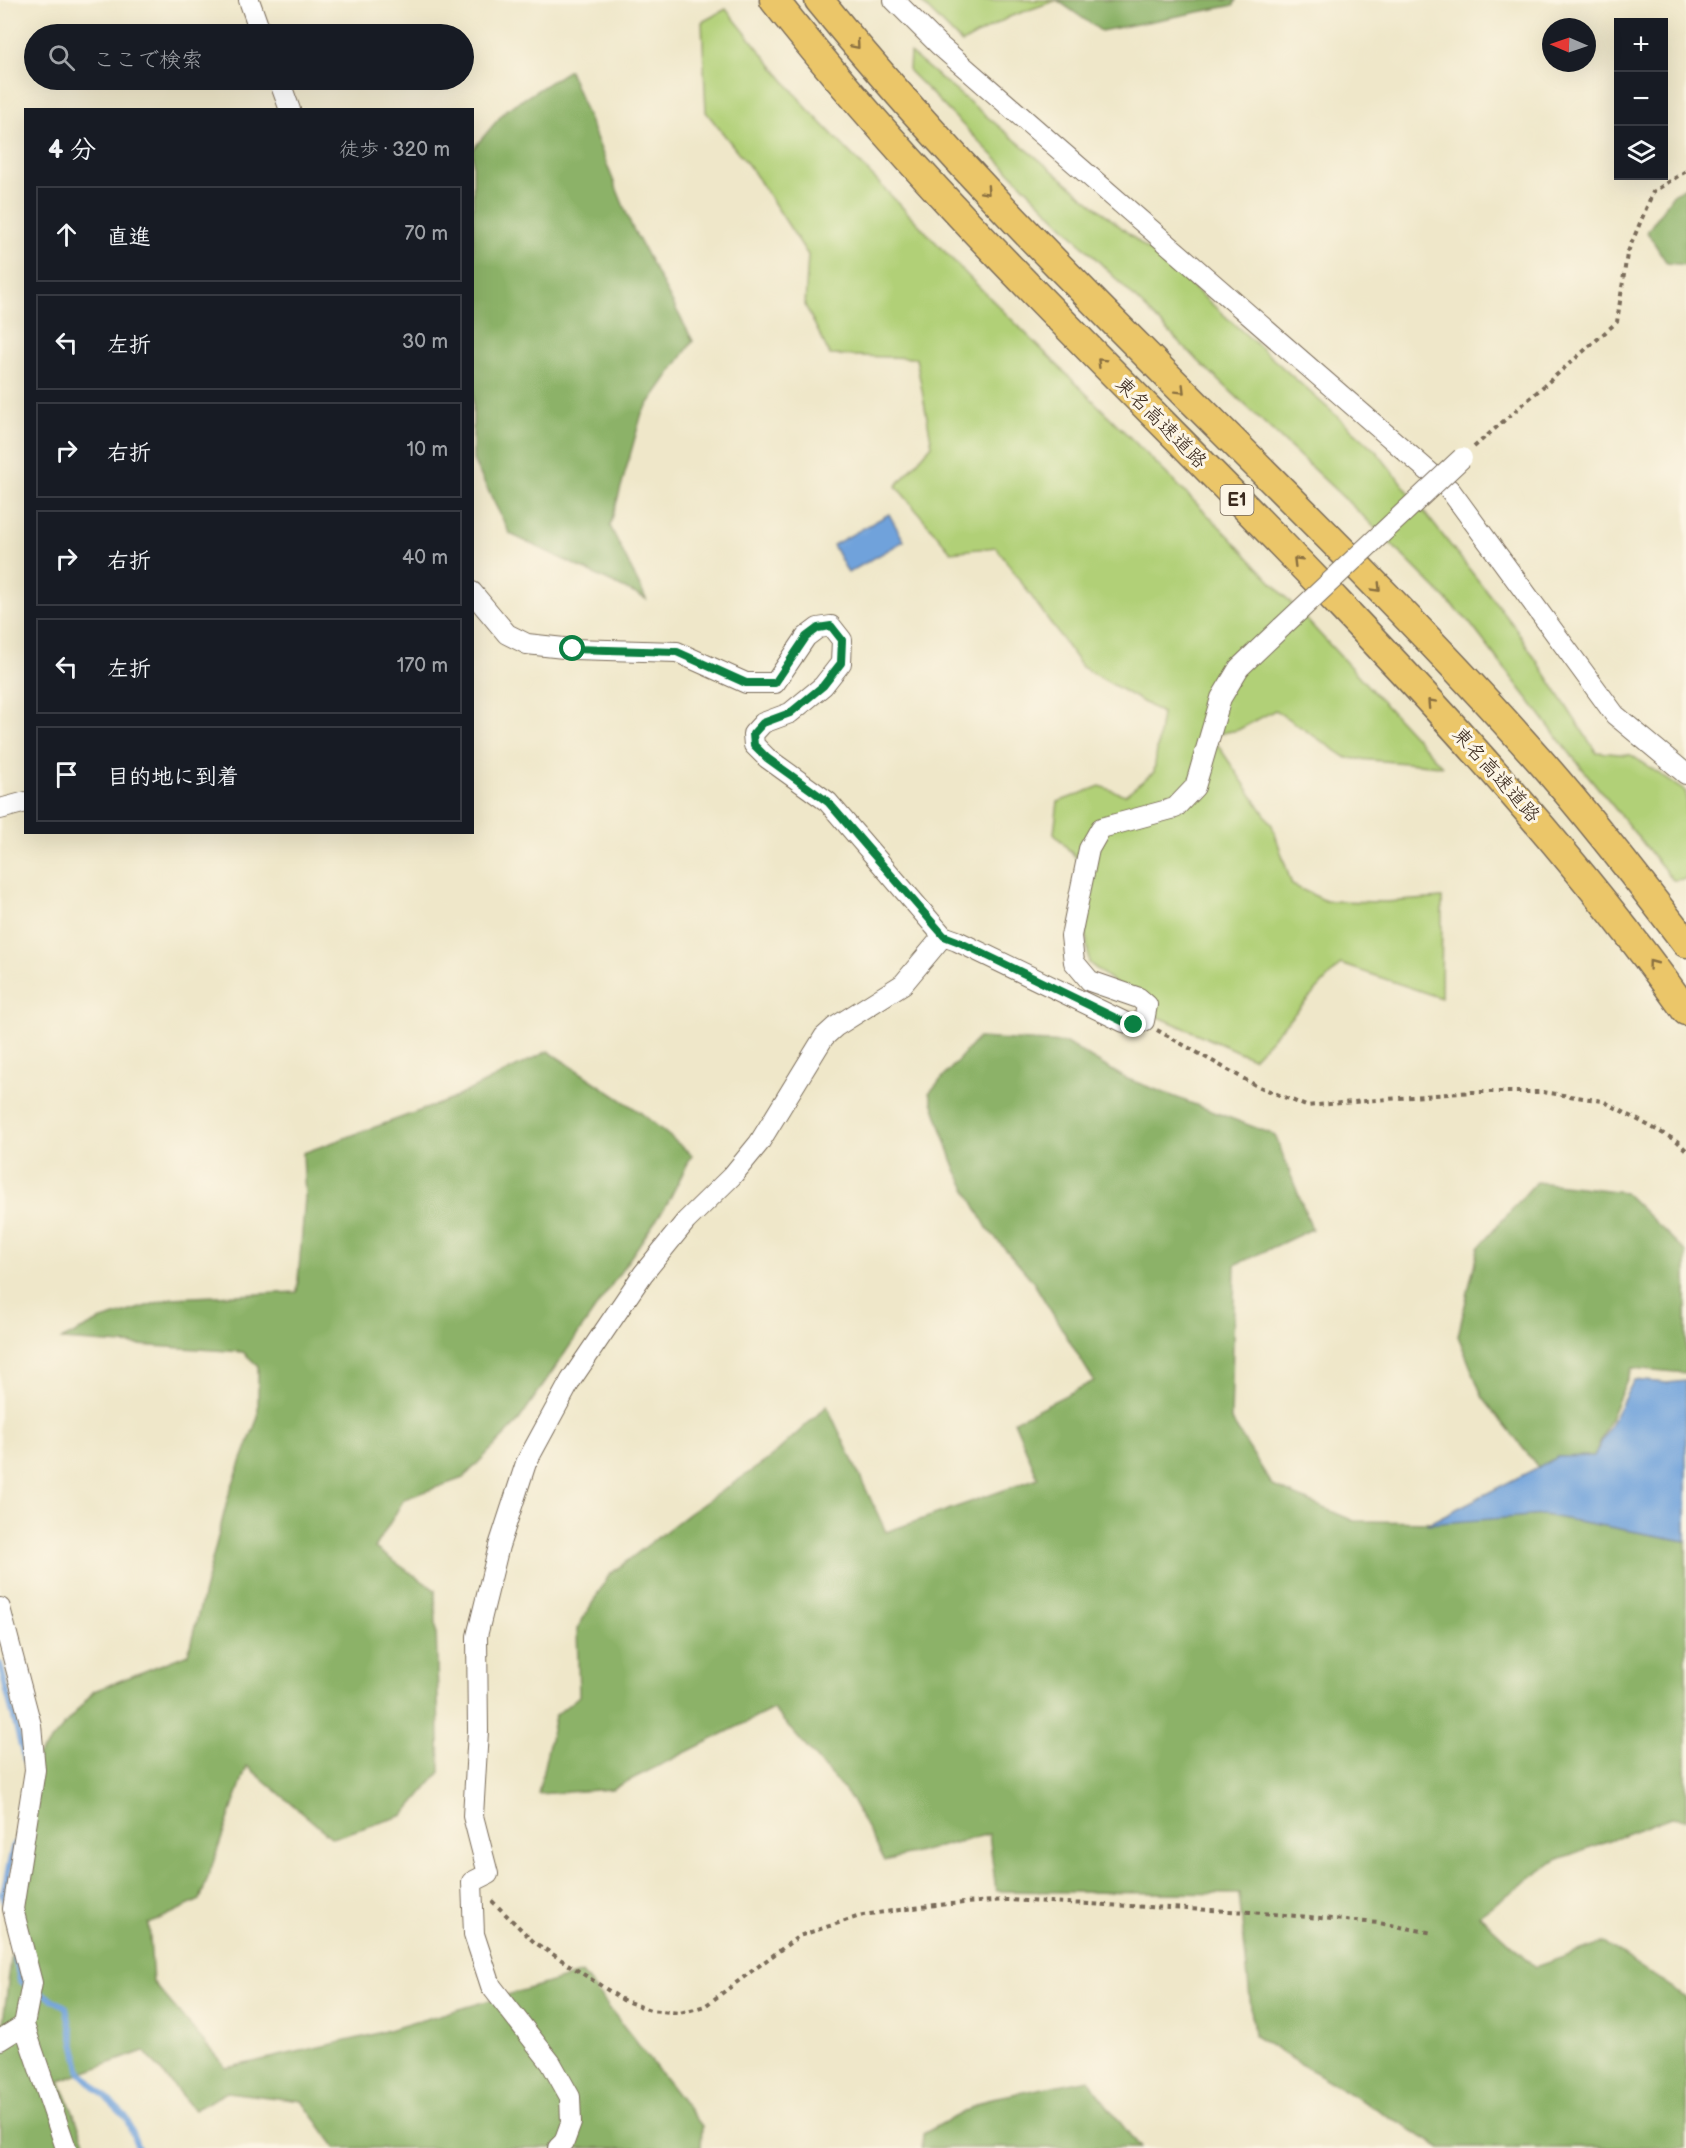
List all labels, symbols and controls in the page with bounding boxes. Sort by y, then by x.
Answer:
north arrow [1542,18,1596,72]
map controls [1614,18,1668,180]
button: + [1614,18,1668,72]
search box [24,24,474,90]
one-way arrow [849,38,860,49]
icon: search [45,41,78,74]
text: ここで検索 [93,47,203,74]
button: − [1614,72,1668,126]
button: layers [1614,126,1668,180]
text: 4 分 [48,135,96,166]
text: 徒歩 · 320 m [339,138,450,162]
one-way arrow [979,184,990,194]
icon: ahead [50,218,83,251]
text: 70 m [404,222,448,246]
text: 直進 [107,224,151,251]
icon: left [50,326,83,359]
text: 30 m [402,330,448,354]
text: 左折 [107,332,151,359]
one-way arrow [1098,359,1109,370]
street label: 東名高速道路 [1110,372,1212,474]
one-way arrow [1173,382,1184,393]
icon: right [50,434,83,467]
text: 10 m [407,438,448,462]
text: 右折 [107,440,151,467]
road number: E1 [1220,485,1254,515]
icon: right [50,542,83,575]
text: 40 m [402,546,448,570]
text: 右折 [107,548,151,575]
one-way arrow [1294,557,1304,568]
one-way arrow [1370,582,1381,592]
route start [559,635,585,661]
icon: left [50,650,83,683]
text: 170 m [397,654,448,678]
text: 左折 [107,656,151,683]
one-way arrow [1427,699,1438,710]
street label: 東名高速道路 [1447,722,1545,828]
icon: arrive [50,758,83,791]
text: 目的地に到着 [107,764,239,791]
one-way arrow [1648,959,1659,970]
route end [1120,1011,1146,1037]

